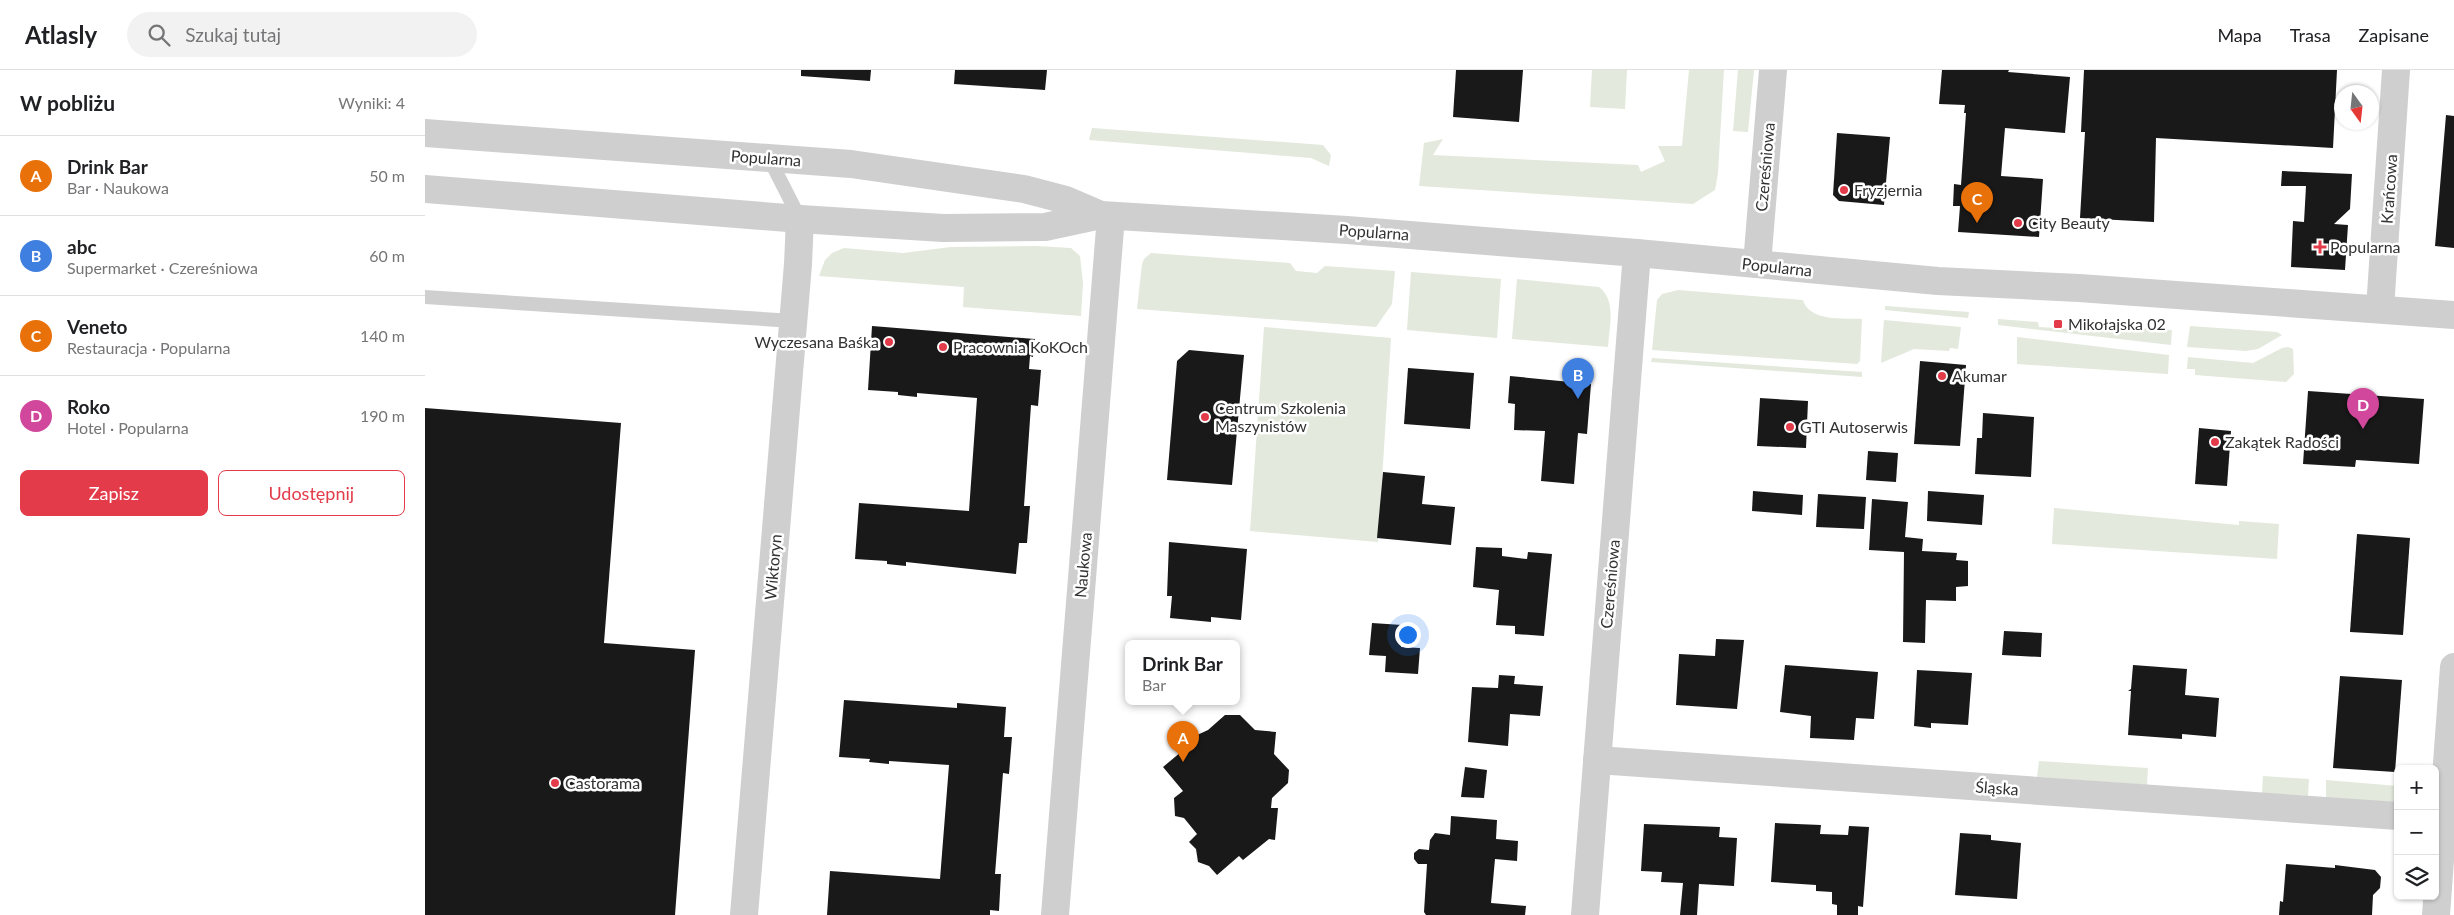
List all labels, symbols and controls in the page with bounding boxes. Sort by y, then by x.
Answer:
search box [127,12,477,57]
text: Atlasly [25,20,97,49]
icon: search [145,21,173,49]
text: Szukaj tutaj [185,23,281,46]
text: Mapa [2217,24,2262,46]
text: Trasa [2290,24,2331,46]
text: Zapisane [2359,24,2429,46]
north arrow [2334,85,2379,130]
text: W pobliżu [20,90,115,115]
text: Wyniki: 4 [338,93,405,112]
street label: Czereśniowa [1751,122,1778,212]
street label: Popularna [730,146,802,169]
street label: Krańcowa [2377,153,2400,225]
text: Drink Bar [67,155,148,178]
text: A [30,166,42,185]
text: 50 m [369,166,405,185]
text: Bar · Naukowa [67,178,169,197]
place label: Fryzjernia [1854,180,1923,199]
pin: C [1961,182,1993,223]
marker: Fryzjernia [1838,184,1850,196]
place label: City Beauty [2028,213,2110,232]
marker: City Beauty [2012,217,2024,229]
street label: Popularna [1338,220,1410,243]
text: abc [67,235,97,258]
place label: Popularna [2330,237,2401,256]
marker: Popularna [2314,241,2326,253]
text: B [31,246,41,265]
text: 60 m [369,246,405,265]
street label: Popularna [1741,253,1813,280]
text: Supermarket · Czereśniowa [67,258,258,277]
place label: Mikołajska 02 [2068,314,2166,333]
text: Veneto [67,315,128,338]
marker: Mikołajska 02 [2052,318,2064,330]
text: C [31,326,41,345]
text: 140 m [360,326,405,345]
place label: Wyczesana Baśka [754,332,879,351]
marker: Wyczesana Baśka [883,336,895,348]
place label: Pracownia KoKOch [953,337,1088,356]
text: Restauracja · Popularna [67,338,231,357]
marker: Pracownia KoKOch [937,341,949,353]
pin: B [1562,358,1594,399]
place label: Akumar [1952,366,2007,385]
marker: Akumar [1936,370,1948,382]
pin: D [2347,388,2379,429]
text: Roko [67,395,110,418]
place label: Centrum Szkolenia Maszynistów [1215,398,1346,435]
text: D [30,406,42,425]
text: 190 m [360,406,405,425]
marker: Centrum Szkolenia Maszynistów [1199,411,1211,423]
place label: GTI Autoserwis [1800,417,1908,436]
text: Hotel · Popularna [67,418,189,437]
marker: GTI Autoserwis [1784,421,1796,433]
place label: Zakątek Radości [2225,432,2339,451]
marker: Zakątek Radości [2209,436,2221,448]
button: Zapisz [20,470,208,516]
button: Udostępnij [218,470,405,516]
street label: Naukowa [1070,531,1095,599]
street label: Wiktoryn [760,533,785,601]
street label: Czereśniowa [1596,539,1623,629]
your location [1395,622,1421,648]
popup [1125,640,1240,705]
text: Drink Bar [1142,652,1223,675]
text: Bar [1142,675,1166,694]
pin: A [1167,721,1199,762]
map controls [2394,765,2439,900]
button: + [2394,765,2439,810]
place label: Castorama [565,773,640,792]
marker: Castorama [549,777,561,789]
street label: Śląska [1975,777,2019,798]
button: − [2394,810,2439,855]
button: layers [2394,855,2439,900]

